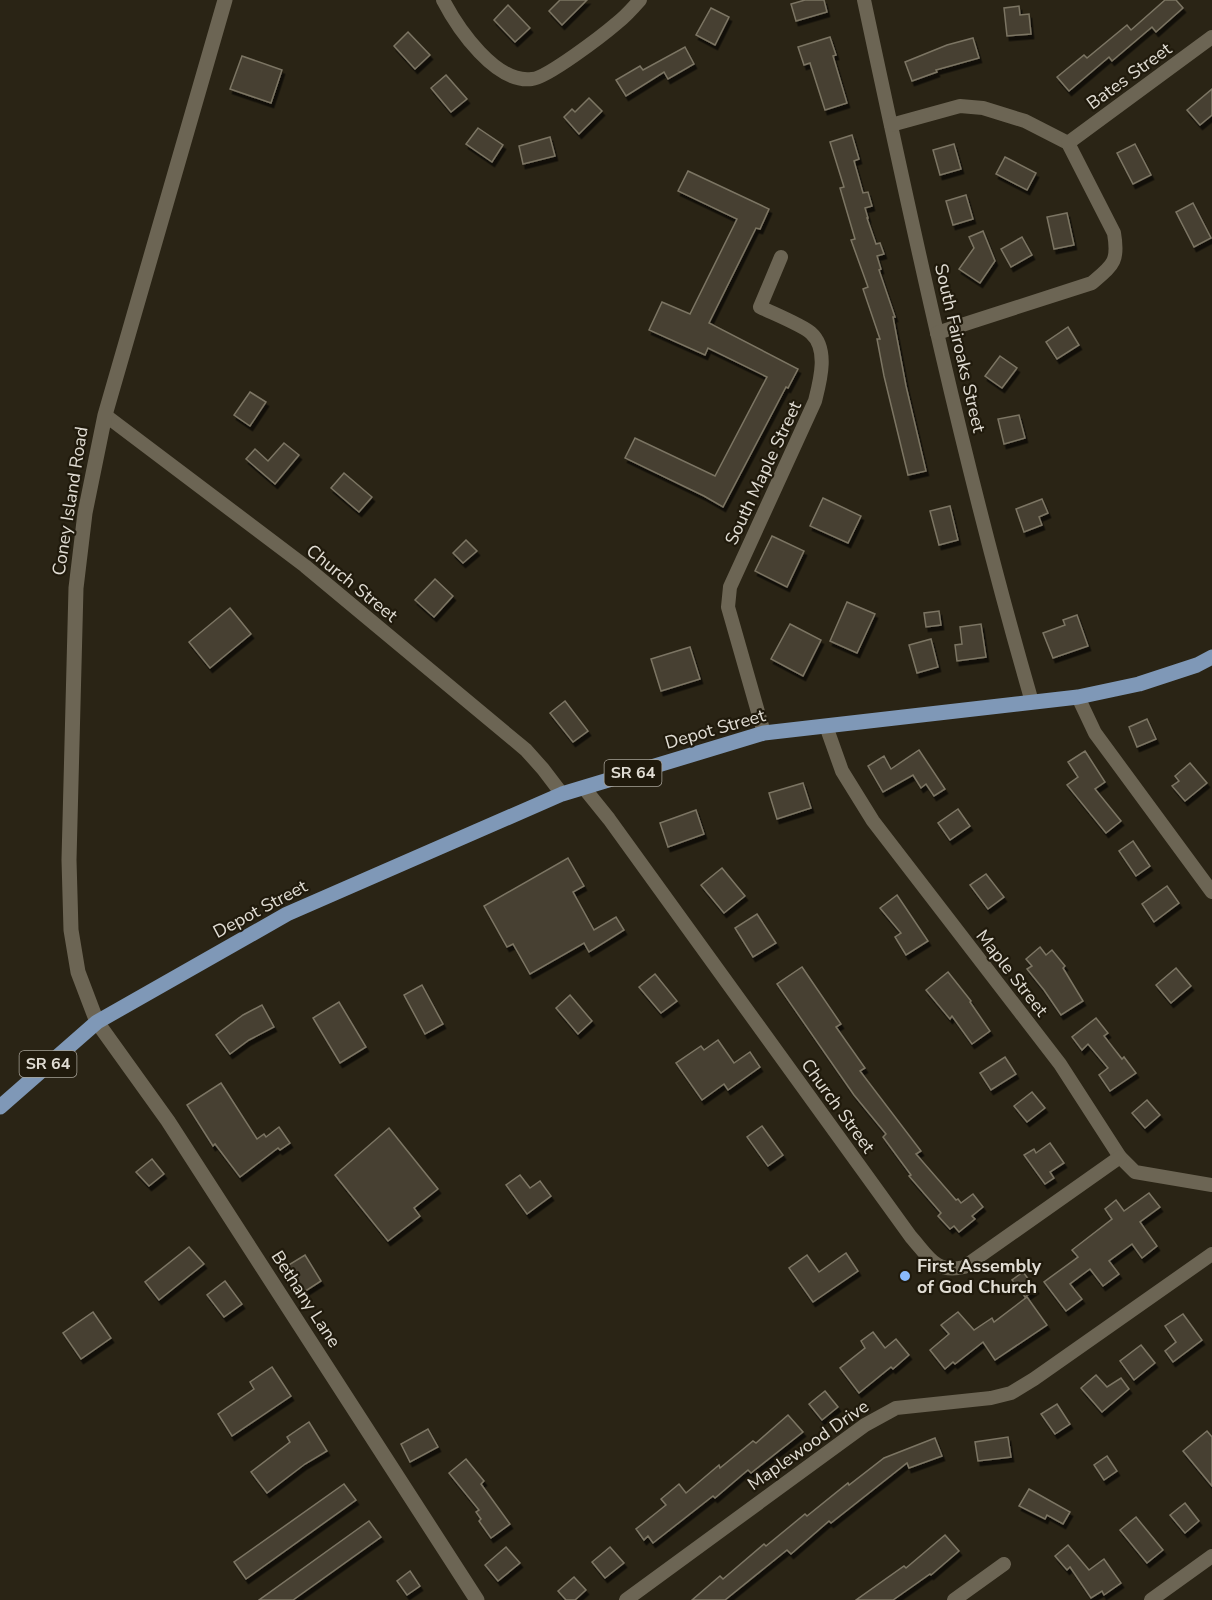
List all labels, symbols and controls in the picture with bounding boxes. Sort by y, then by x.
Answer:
street label: Bates Street [1082,37,1177,115]
street label: South Fairoaks Street [929,261,991,435]
street label: South Maple Street [719,396,807,549]
street label: Coney Island Road [46,425,94,577]
street label: Church Street [301,539,403,628]
street label: Depot Street [662,703,769,755]
road number: SR 64 [604,760,662,786]
street label: Depot Street [209,874,312,944]
street label: Maple Street [971,925,1054,1022]
road number: SR 64 [20,1051,76,1077]
street label: Church Street [796,1054,881,1159]
street label: Bethany Lane [266,1246,346,1352]
place label: First Assembly of God Church [917,1254,1042,1299]
marker: First Assembly of God Church [898,1269,912,1283]
street label: Maplewood Drive [743,1394,873,1496]

